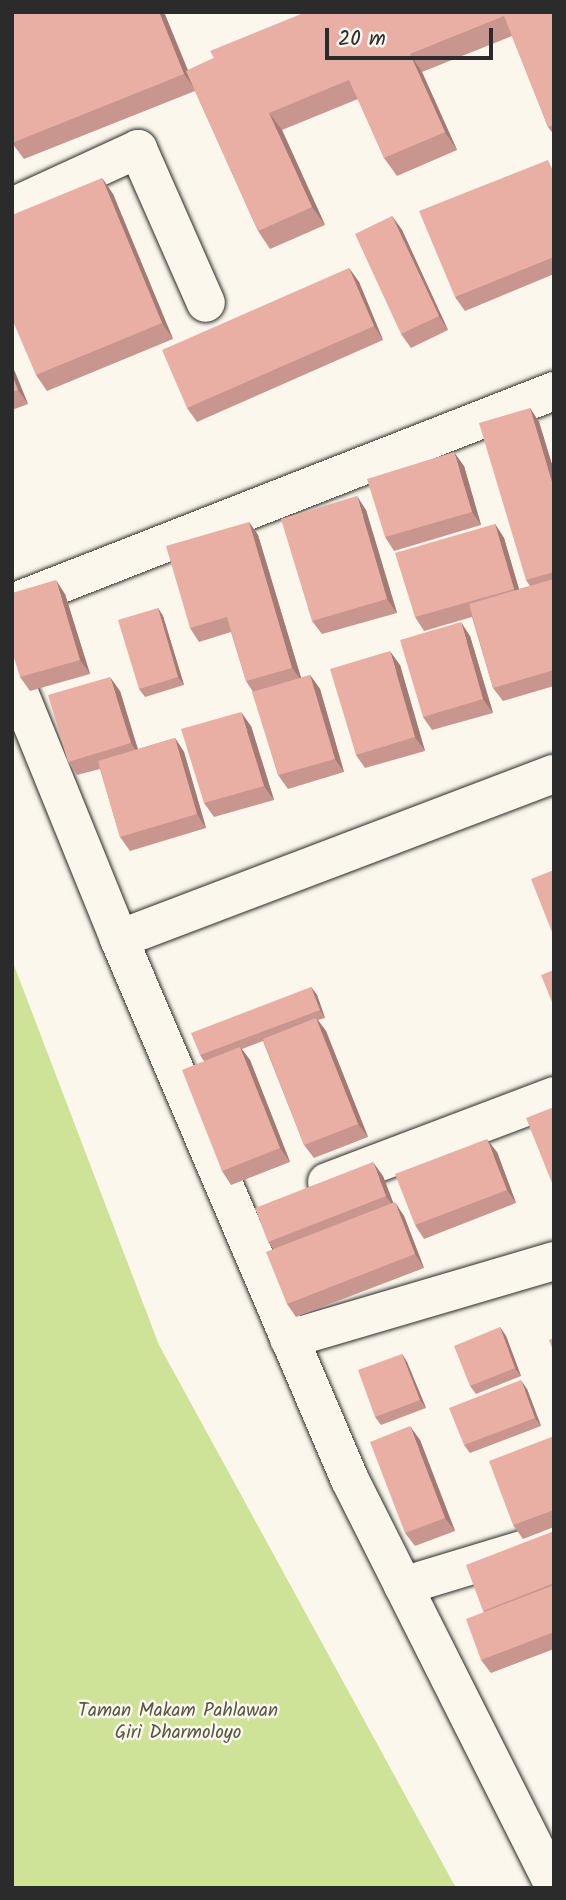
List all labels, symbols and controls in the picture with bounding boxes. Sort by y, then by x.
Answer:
scale bar [328,14,496,58]
text: 20 m [338,23,386,56]
park label: Taman Makam Pahlawan Giri Dharmoloyo [78,1701,278,1745]

